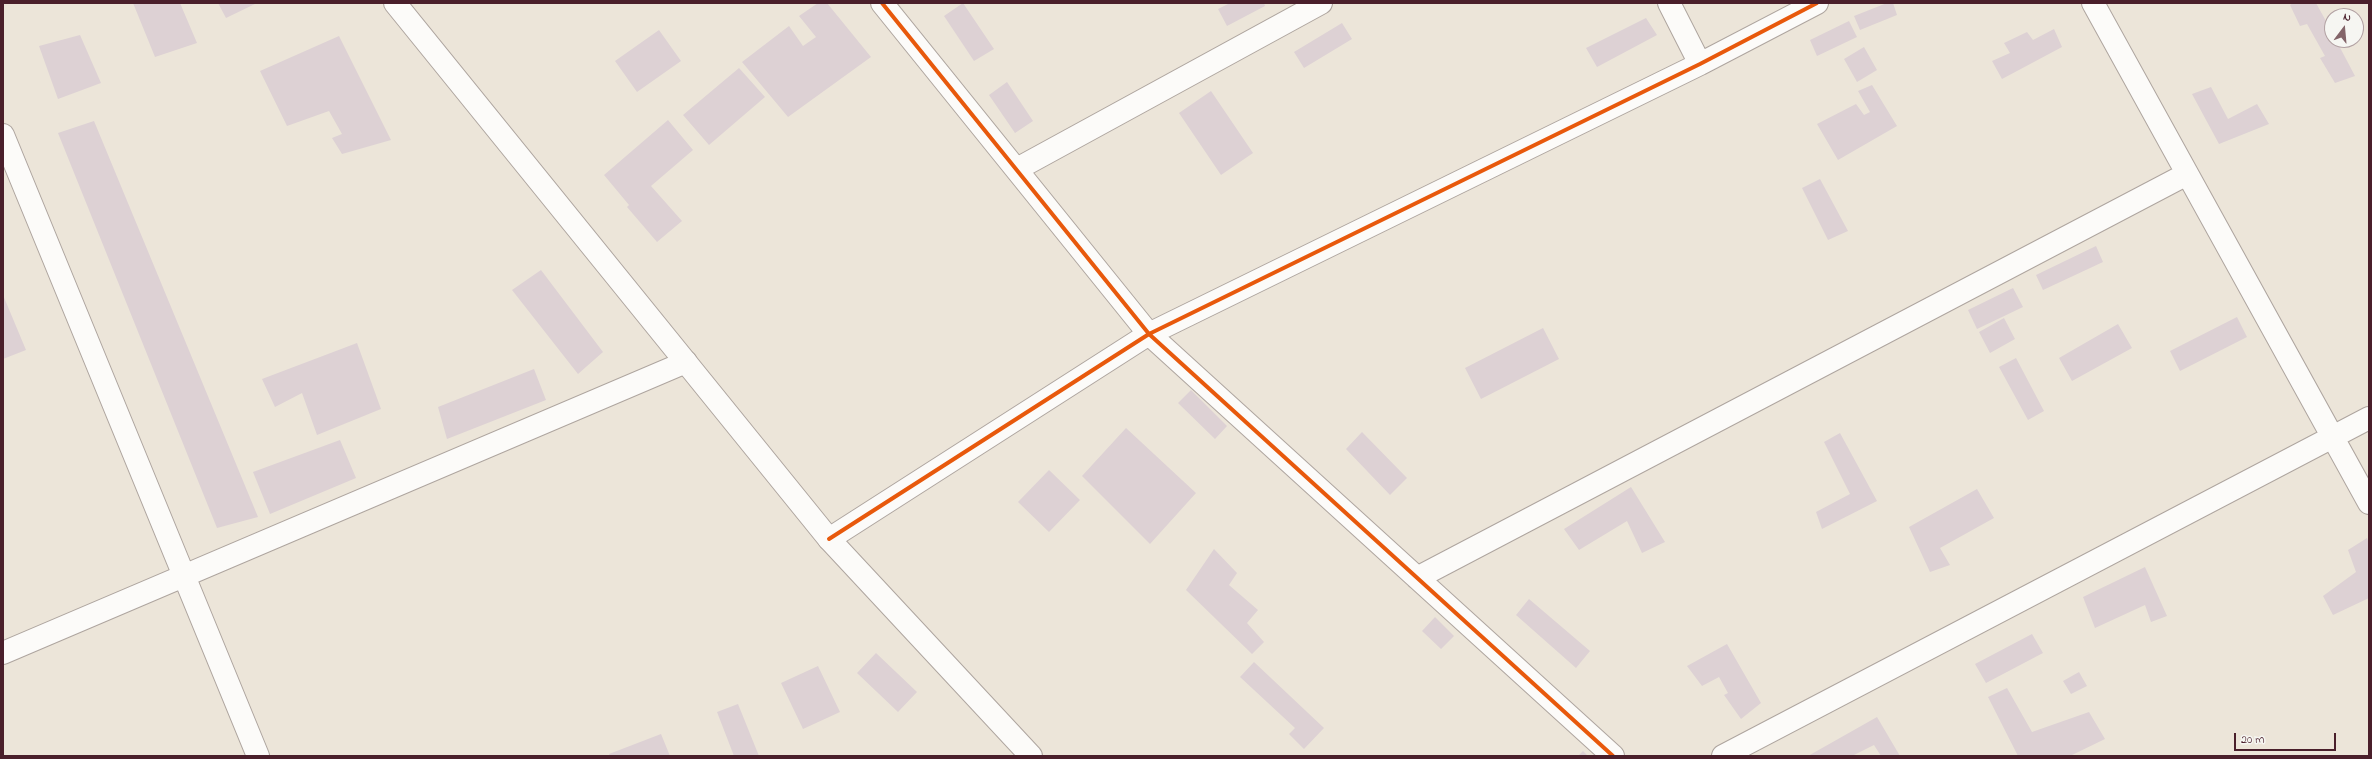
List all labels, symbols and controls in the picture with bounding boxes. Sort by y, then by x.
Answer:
north arrow [2324,8,2364,48]
text: N [2341,9,2353,26]
scale bar [2236,725,2338,751]
text: 20 m [2241,731,2264,749]

